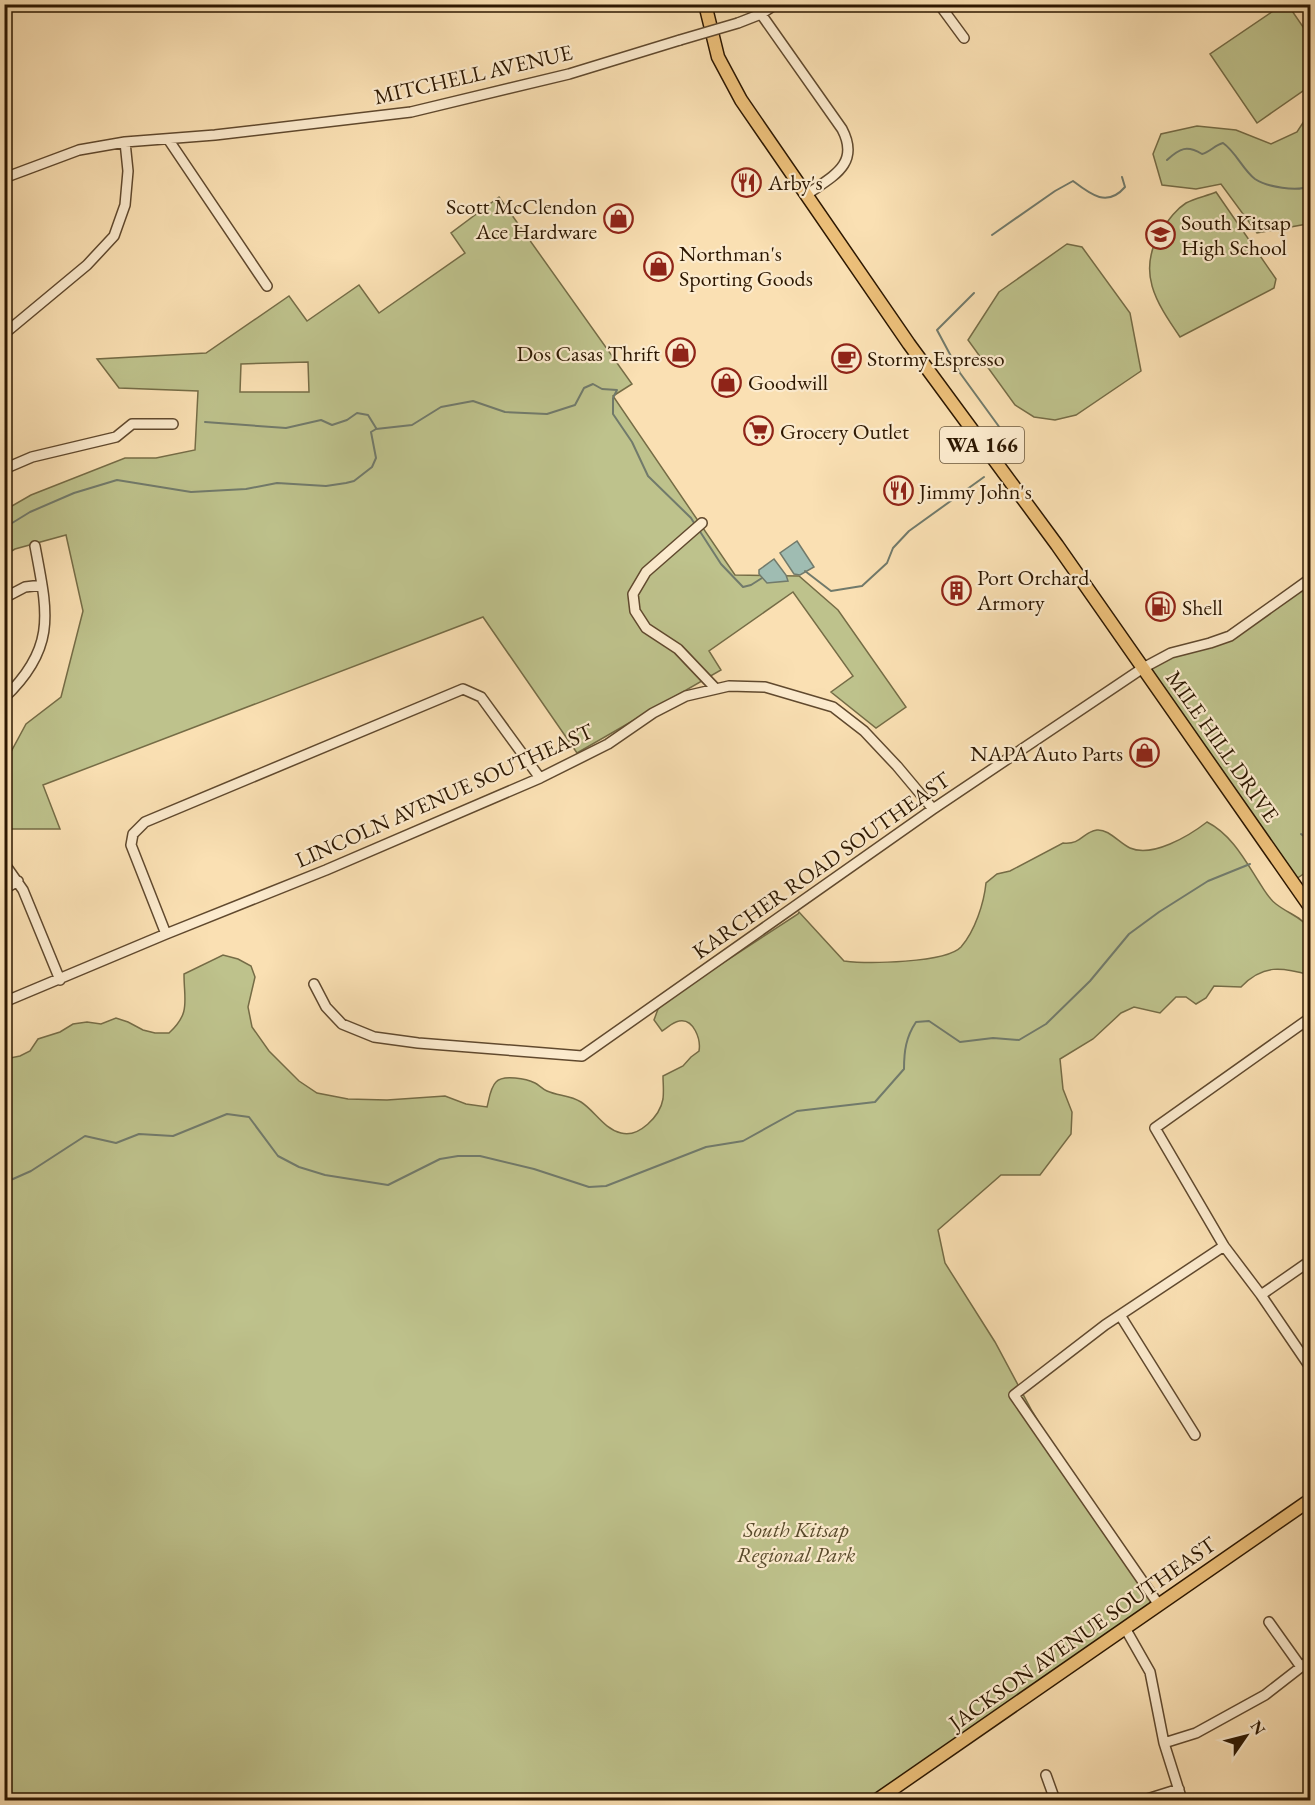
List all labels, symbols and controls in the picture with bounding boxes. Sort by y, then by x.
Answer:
street label: MITCHELL AVENUE [371,38,575,111]
restaurant icon: Arby's [731,166,763,198]
place label: Arby's [767,168,823,197]
place label: Scott McClendon Ace Hardware [446,192,597,246]
shop icon: Scott McClendon Ace Hardware [602,203,634,235]
place label: South Kitsap High School [1181,208,1291,262]
school or university icon: South Kitsap High School [1144,219,1176,251]
place label: Northman's Sporting Goods [679,239,813,293]
shop icon: Northman's Sporting Goods [642,250,674,282]
shop icon: Dos Casas Thrift [665,337,697,369]
place label: Dos Casas Thrift [517,339,660,368]
cafe icon: Stormy Espresso [830,342,862,374]
place label: Stormy Espresso [867,344,1005,373]
shop icon: Goodwill [711,366,743,398]
place label: Goodwill [748,368,828,397]
supermarket icon: Grocery Outlet [743,415,775,447]
place label: Grocery Outlet [780,417,909,446]
road number: WA 166 [940,427,1024,463]
restaurant icon: Jimmy John's [882,475,914,507]
place label: Jimmy John's [917,477,1032,506]
place label: Port Orchard Armory [976,563,1090,617]
building icon: Port Orchard Armory [940,574,972,606]
fuel station icon: Shell [1145,591,1177,623]
place label: Shell [1182,593,1223,622]
street label: MILE HILL DRIVE [1159,665,1286,828]
street label: LINCOLN AVENUE SOUTHEAST [291,716,598,874]
shop icon: NAPA Auto Parts [1128,737,1160,769]
place label: NAPA Auto Parts [970,739,1123,768]
street label: KARCHER ROAD SOUTHEAST [687,765,956,966]
park label: South Kitsap Regional Park [737,1515,855,1569]
street label: JACKSON AVENUE SOUTHEAST [941,1530,1222,1738]
north arrow [1216,1706,1276,1766]
text: N [1246,1716,1270,1739]

